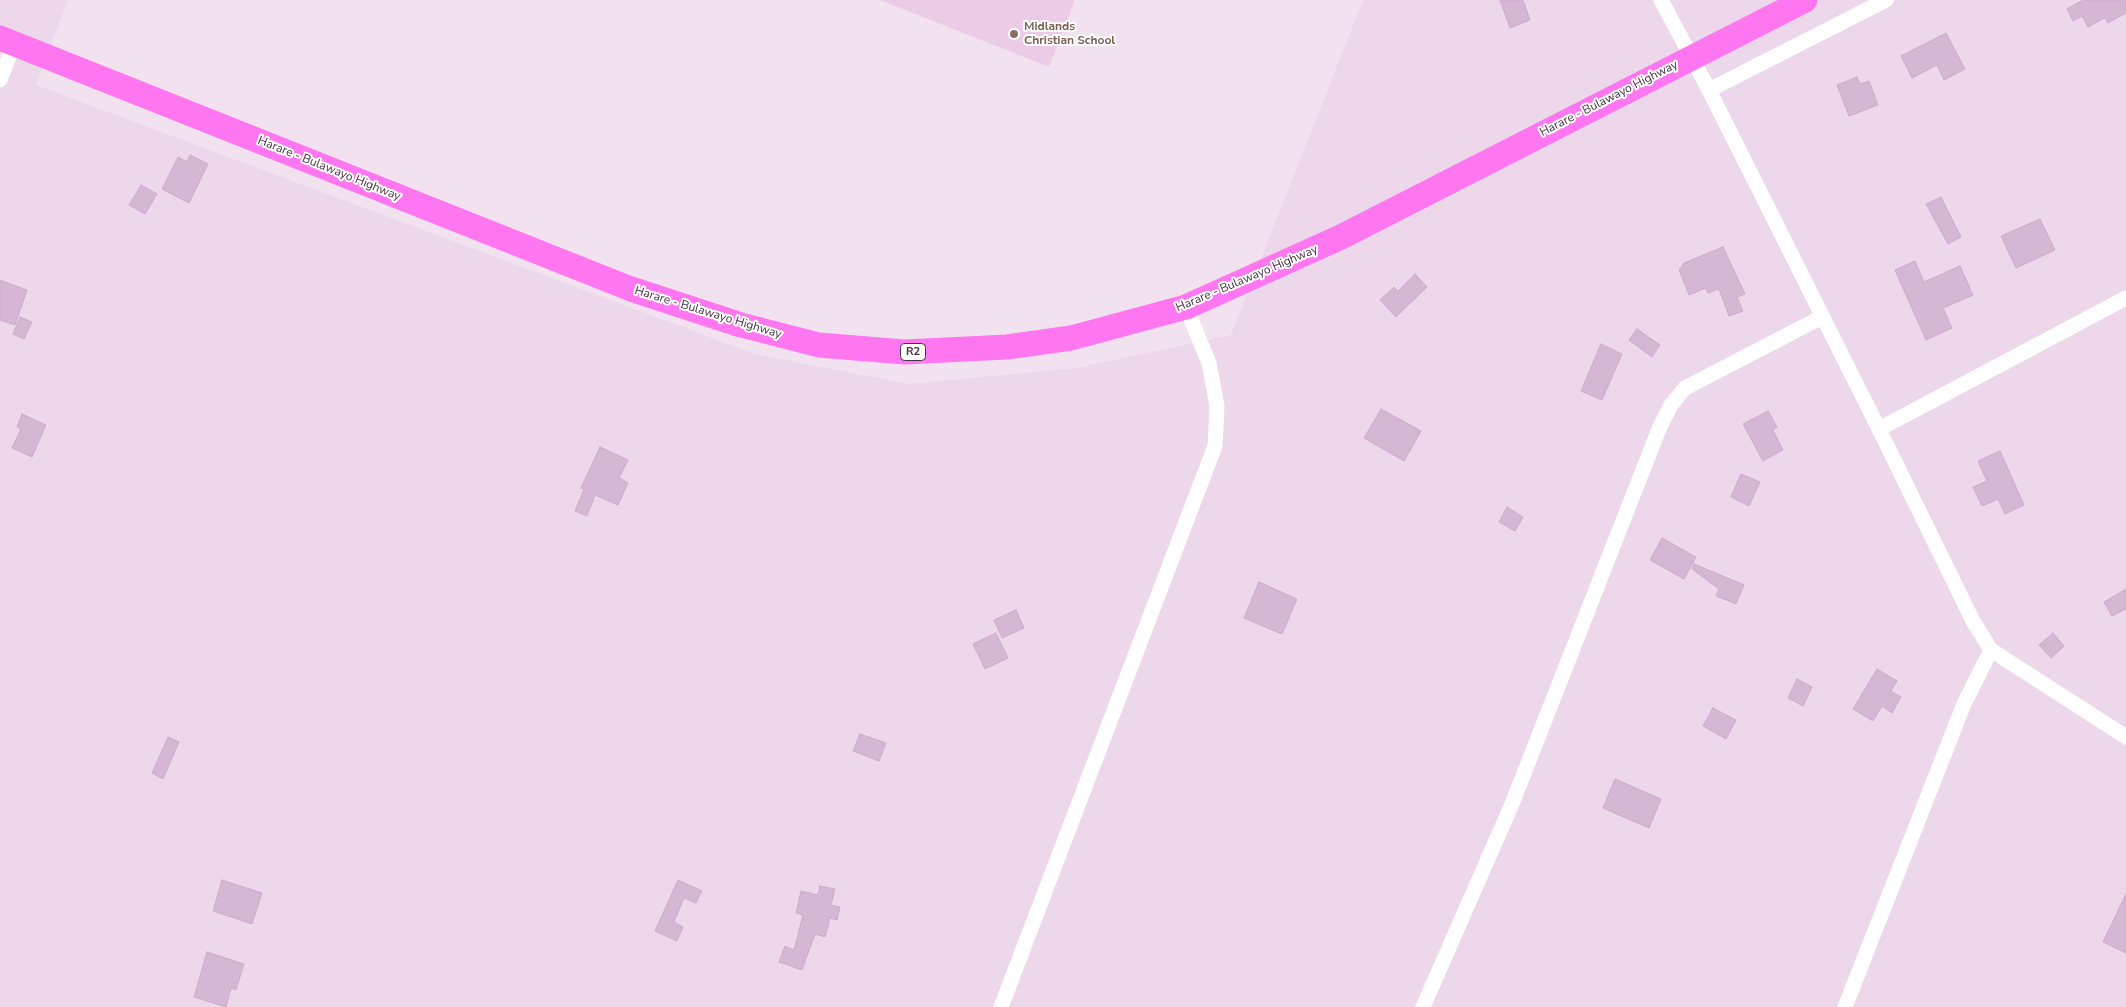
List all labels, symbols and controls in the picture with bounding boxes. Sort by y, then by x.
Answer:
place label: Midlands Christian School [1024,20,1115,48]
marker: Midlands Christian School [1008,28,1020,40]
street label: Harare - Bulawayo Highway [1538,58,1680,140]
street label: Harare - Bulawayo Highway [255,134,403,204]
street label: Harare - Bulawayo Highway [1174,243,1320,315]
street label: Harare - Bulawayo Highway [633,284,783,342]
road number: R2 [900,344,926,361]

